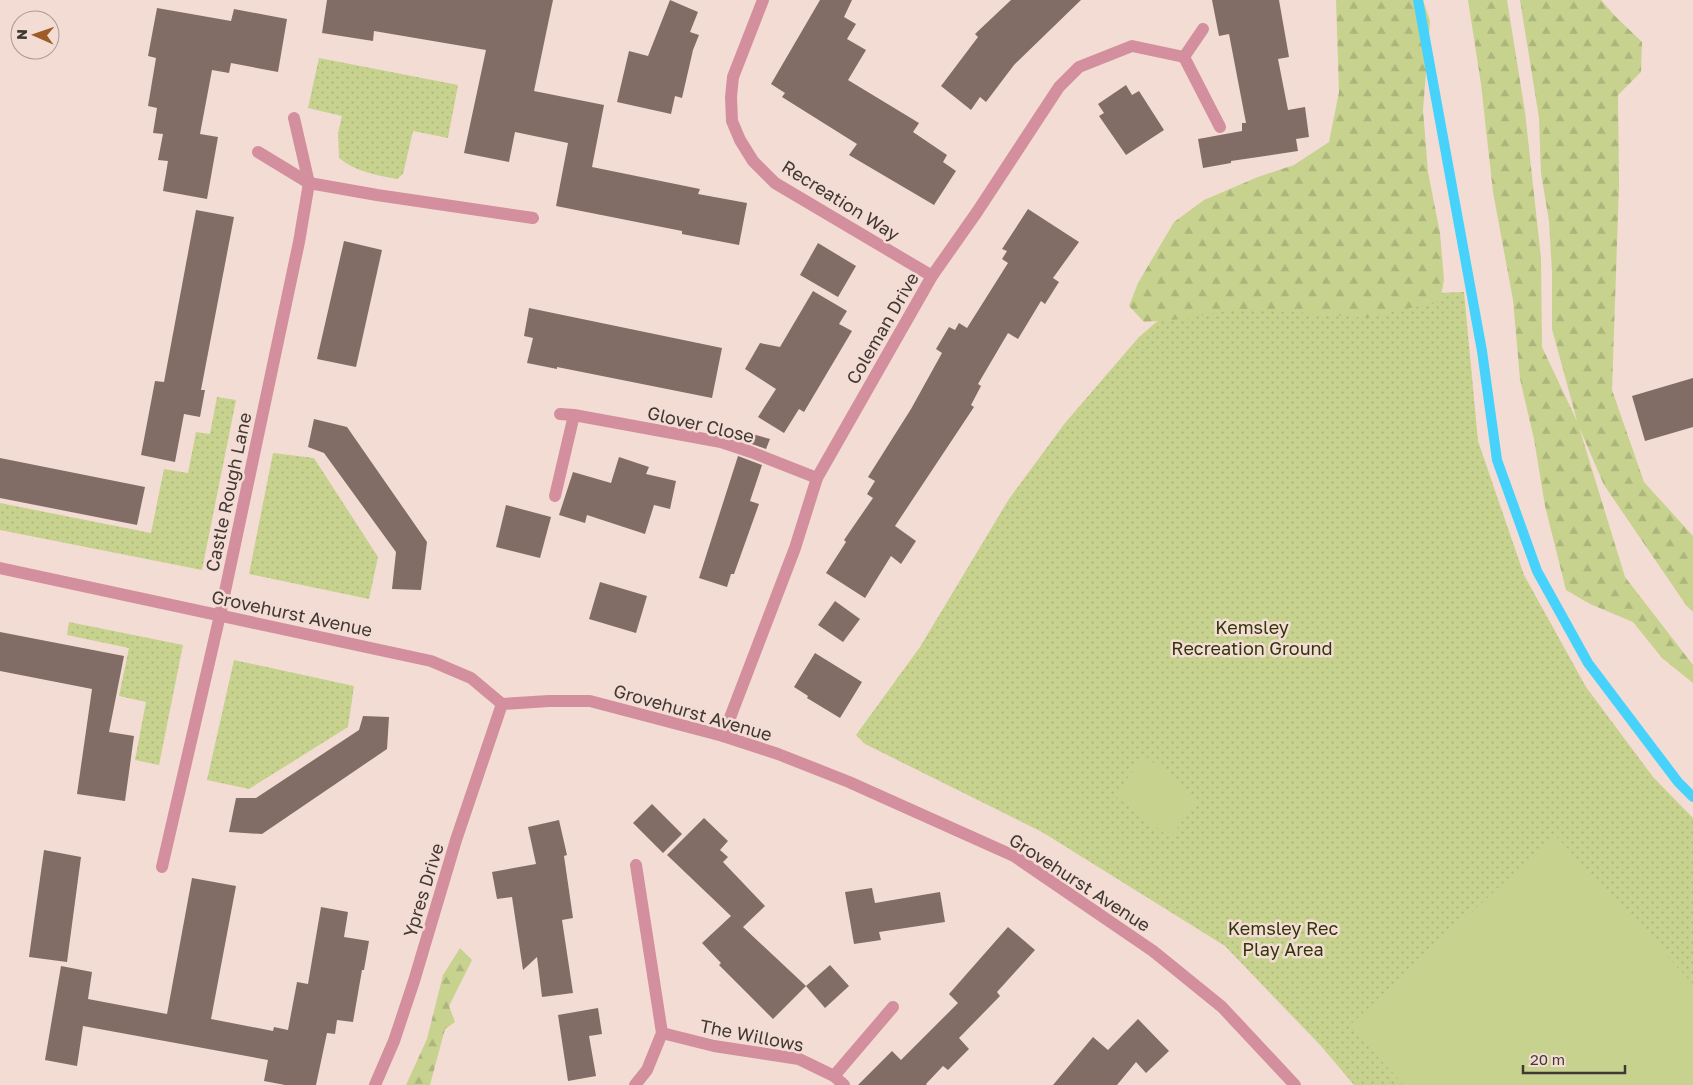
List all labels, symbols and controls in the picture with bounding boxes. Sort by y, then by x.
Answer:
north arrow [10,10,60,60]
text: N [13,29,30,40]
street label: Recreation Way [778,155,904,245]
street label: Coleman Drive [841,268,923,388]
street label: Glover Close [645,401,757,447]
street label: Castle Rough Lane [200,410,256,574]
street label: Grovehurst Avenue [210,585,374,641]
park label: Kemsley Recreation Ground [1171,616,1333,659]
street label: Grovehurst Avenue [611,679,775,745]
street label: Grovehurst Avenue [1005,828,1155,936]
street label: Ypres Drive [398,840,448,940]
park label: Kemsley Rec Play Area [1228,917,1338,960]
street label: The Willows [698,1014,806,1056]
scale bar [1523,1042,1626,1074]
text: 20 m [1530,1050,1565,1068]

